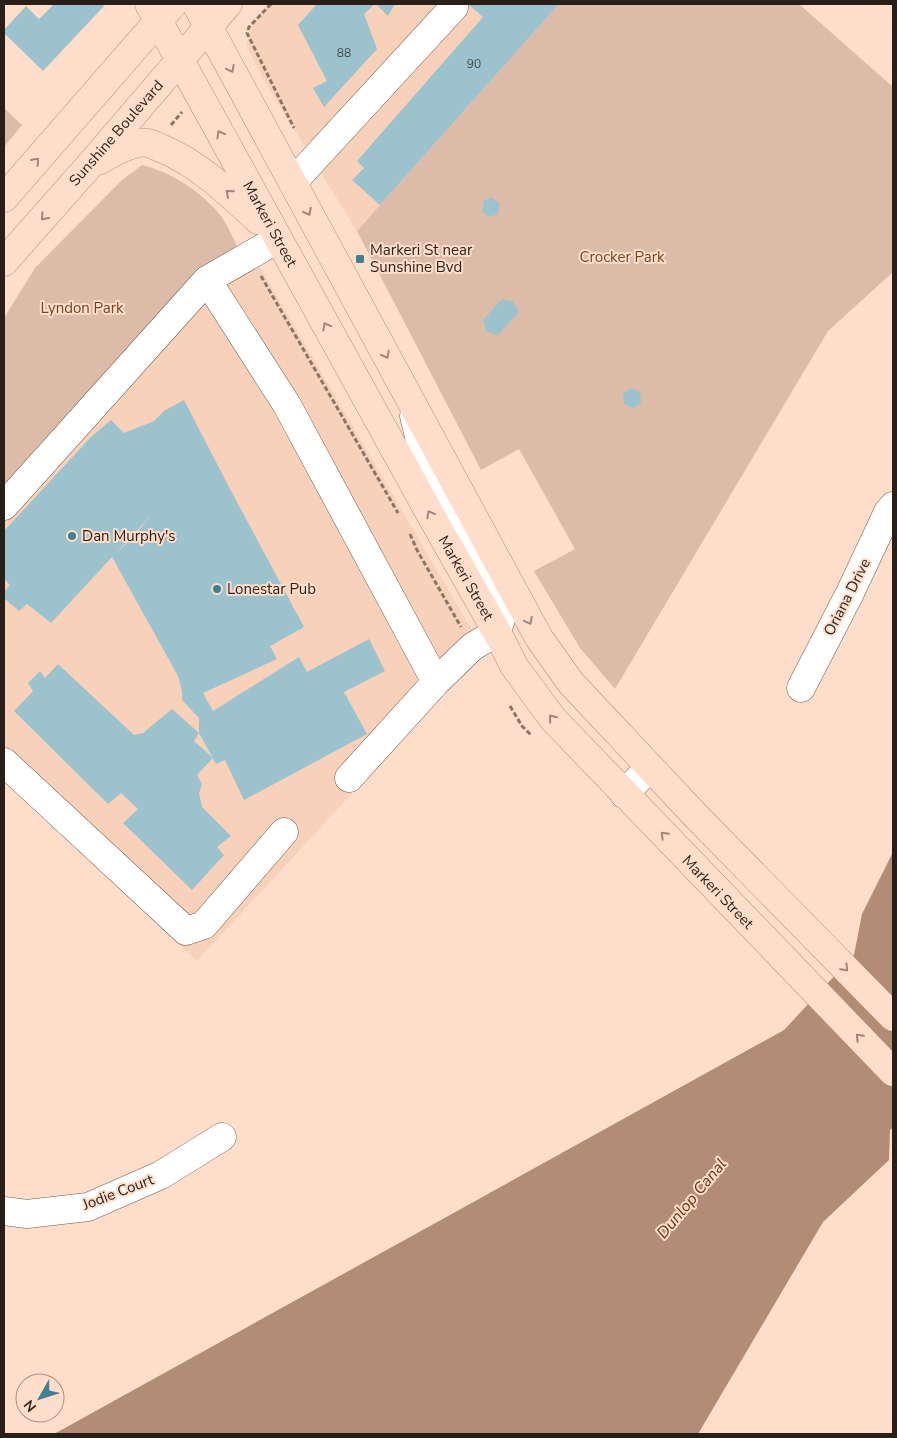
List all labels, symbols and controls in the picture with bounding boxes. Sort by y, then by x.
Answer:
house number: 88 [337,45,351,61]
house number: 90 [467,56,481,72]
one-way arrow [225,63,235,72]
street label: Sunshine Boulevard [64,76,168,190]
one-way arrow [216,131,226,140]
one-way arrow [30,158,39,167]
street label: Markeri Street [238,178,302,271]
one-way arrow [226,190,235,199]
one-way arrow [302,206,312,215]
one-way arrow [41,211,50,220]
place label: Markeri St near Sunshine Bvd [370,240,473,277]
park label: Crocker Park [579,247,665,267]
marker: Markeri St near Sunshine Bvd [354,253,366,265]
park label: Lyndon Park [40,298,124,318]
one-way arrow [322,322,332,331]
one-way arrow [380,349,390,358]
one-way arrow [426,510,436,519]
place label: Dan Murphy's [82,526,176,546]
marker: Dan Murphy's [66,530,78,542]
street label: Markeri Street [434,532,499,625]
street label: Oriana Drive [819,555,875,639]
place label: Lonestar Pub [227,579,316,599]
marker: Lonestar Pub [211,583,223,595]
one-way arrow [523,615,533,624]
one-way arrow [549,714,558,723]
one-way arrow [661,832,670,841]
street label: Markeri Street [678,851,759,934]
one-way arrow [839,962,848,971]
one-way arrow [856,1034,865,1043]
water label: Dunlop Canal [652,1154,732,1243]
street label: Jodie Court [79,1169,157,1215]
north arrow [15,1373,65,1423]
text: N [20,1396,41,1416]

